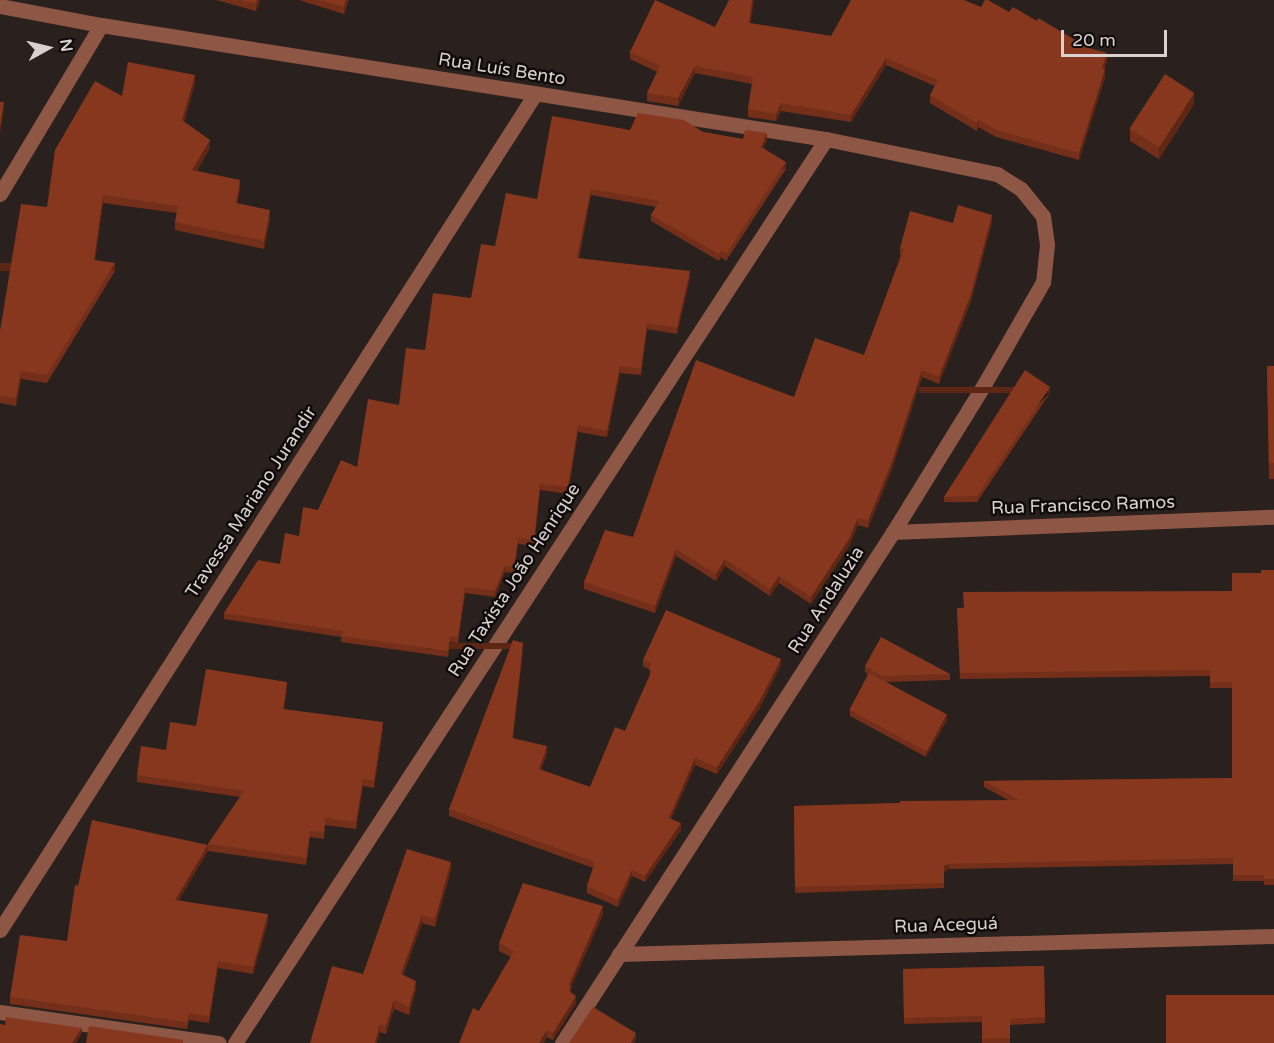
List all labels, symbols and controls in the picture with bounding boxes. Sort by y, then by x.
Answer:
north arrow [18,18,78,78]
scale bar [1064,18,1170,56]
text: 20 m [1072,29,1116,51]
text: N [55,38,77,53]
street label: Rua Luís Bento [437,48,567,90]
street label: Travessa Mariano Jurandir [181,402,321,602]
street label: Rua Taxista João Henrique [443,479,585,681]
street label: Rua Francisco Ramos [991,491,1175,519]
street label: Rua Andaluzia [783,542,869,658]
street label: Rua Aceguá [894,912,998,938]

